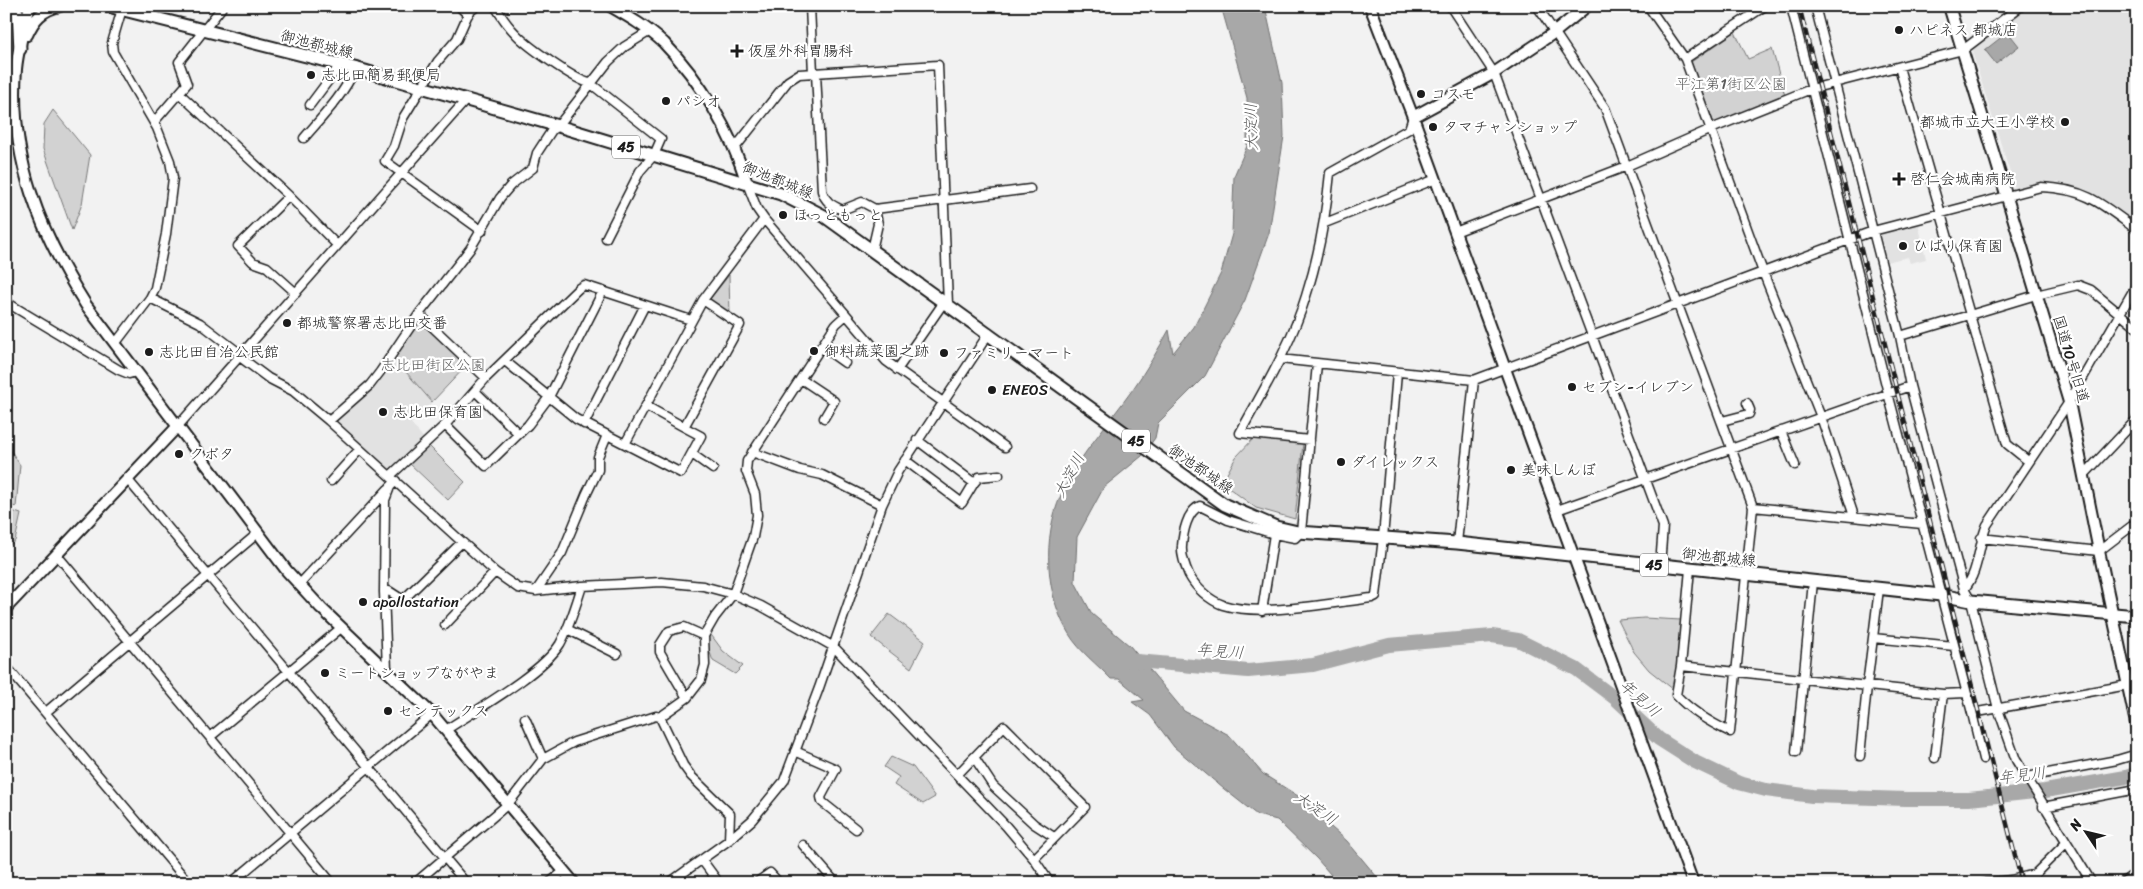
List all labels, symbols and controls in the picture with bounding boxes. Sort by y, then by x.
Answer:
place label: ハピネス 都城店 [1909,17,2018,43]
street label: 御池都城線 [277,22,357,66]
marker: ハピネス 都城店 [1893,24,1905,36]
place label: 仮屋外科胃腸科 [748,38,853,64]
marker: 仮屋外科胃腸科 [730,44,744,58]
place label: 志比田簡易郵便局 [321,62,441,88]
marker: 志比田簡易郵便局 [305,69,317,81]
park label: 平江第1街区公園 [1675,71,1787,97]
place label: コスモ [1431,81,1475,107]
place label: パシオ [676,88,721,114]
marker: コスモ [1415,88,1427,100]
marker: パシオ [660,95,672,107]
water label: 大淀川 [1236,103,1266,151]
place label: 都城市立大王小学校 [1920,109,2055,135]
place label: タマチャンショップ [1443,114,1577,140]
marker: 都城市立大王小学校 [2059,116,2071,128]
marker: タマチャンショップ [1427,121,1439,133]
road number: 45 [612,136,640,158]
street label: 御池都城線 [738,154,818,206]
place label: 啓仁会城南病院 [1910,166,2015,192]
marker: 啓仁会城南病院 [1892,172,1906,186]
place label: ほっともっと [793,202,883,228]
marker: ほっともっと [777,209,789,221]
place label: ひばり保育園 [1913,233,2003,259]
marker: ひばり保育園 [1897,240,1909,252]
place label: 都城警察署志比田交番 [297,310,447,336]
street label: 国道10号旧道 [2045,312,2097,406]
marker: 都城警察署志比田交番 [281,317,293,329]
place label: 御料蔬菜園之跡 [824,338,929,364]
place label: 志比田自治公民館 [159,339,279,365]
place label: ファミリーマート [954,340,1074,366]
marker: 御料蔬菜園之跡 [808,345,820,357]
marker: 志比田自治公民館 [143,346,155,358]
marker: ファミリーマート [938,347,950,359]
park label: 志比田街区公園 [380,352,486,378]
place label: セブン-イレブン [1582,374,1694,400]
place label: ENEOS [1002,377,1049,403]
marker: セブン-イレブン [1566,381,1578,393]
marker: ENEOS [986,384,998,396]
place label: 志比田保育園 [393,399,483,425]
marker: 志比田保育園 [377,406,389,418]
road number: 45 [1122,430,1150,452]
street label: 御池都城線 [1163,437,1239,501]
place label: クボタ [189,441,234,467]
water label: 大淀川 [1045,447,1093,503]
marker: クボタ [173,448,185,460]
place label: ダイレックス [1351,449,1439,475]
marker: ダイレックス [1335,456,1347,468]
place label: 美味しんぼ [1521,457,1596,483]
marker: 美味しんぼ [1505,464,1517,476]
street label: 御池都城線 [1680,540,1758,574]
road number: 45 [1640,554,1668,576]
place label: apollostation [373,589,459,615]
marker: apollostation [357,596,369,608]
water label: 年見川 [1195,635,1245,667]
place label: ミートショップながやま [335,660,499,686]
marker: ミートショップながやま [319,667,331,679]
water label: 年見川 [1612,671,1668,725]
place label: センテックス [398,698,489,724]
marker: センテックス [382,705,394,717]
water label: 年見川 [1996,758,2048,792]
water label: 大淀川 [1288,783,1344,833]
north arrow [2060,806,2110,856]
text: N [2062,813,2089,837]

